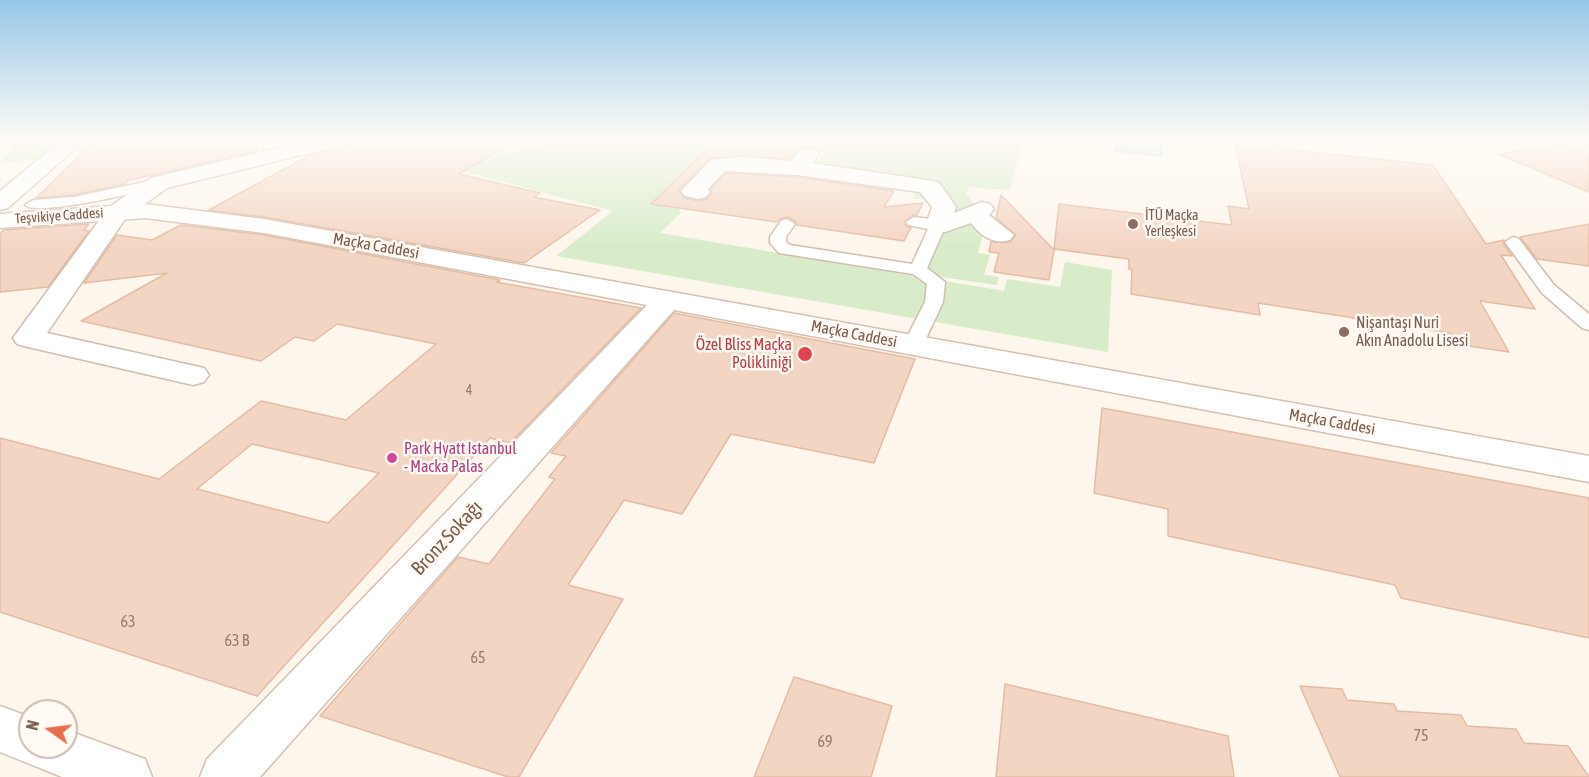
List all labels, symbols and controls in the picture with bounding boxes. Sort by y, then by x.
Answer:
street label: Teşvikiye Caddesi [14,205,104,227]
place label: İTÜ Maçka Yerleşkesi [1145,208,1199,240]
marker: İTÜ Maçka Yerleşkesi [1126,217,1140,231]
street label: Maçka Caddesi [331,229,421,263]
place label: Nişantaşı Nuri Akın Anadolu Lisesi [1356,313,1468,351]
street label: Maçka Caddesi [809,316,899,352]
marker: Nişantaşı Nuri Akın Anadolu Lisesi [1337,325,1351,339]
place label: Özel Bliss Maçka Polikliniği [696,335,792,373]
marker: Özel Bliss Maçka Polikliniği [796,345,814,363]
house number: 4 [466,383,472,399]
street label: Maçka Caddesi [1287,405,1377,439]
place label: Park Hyatt Istanbul - Macka Palas [404,439,517,477]
marker: Park Hyatt Istanbul - Macka Palas [385,451,399,465]
street label: Bronz Sokağı [406,496,488,580]
house number: 63 [120,612,136,632]
house number: 63 B [225,631,249,651]
house number: 65 [470,648,486,668]
north arrow [18,699,78,759]
text: N [23,718,42,732]
house number: 75 [1413,726,1429,746]
house number: 69 [817,732,833,752]

